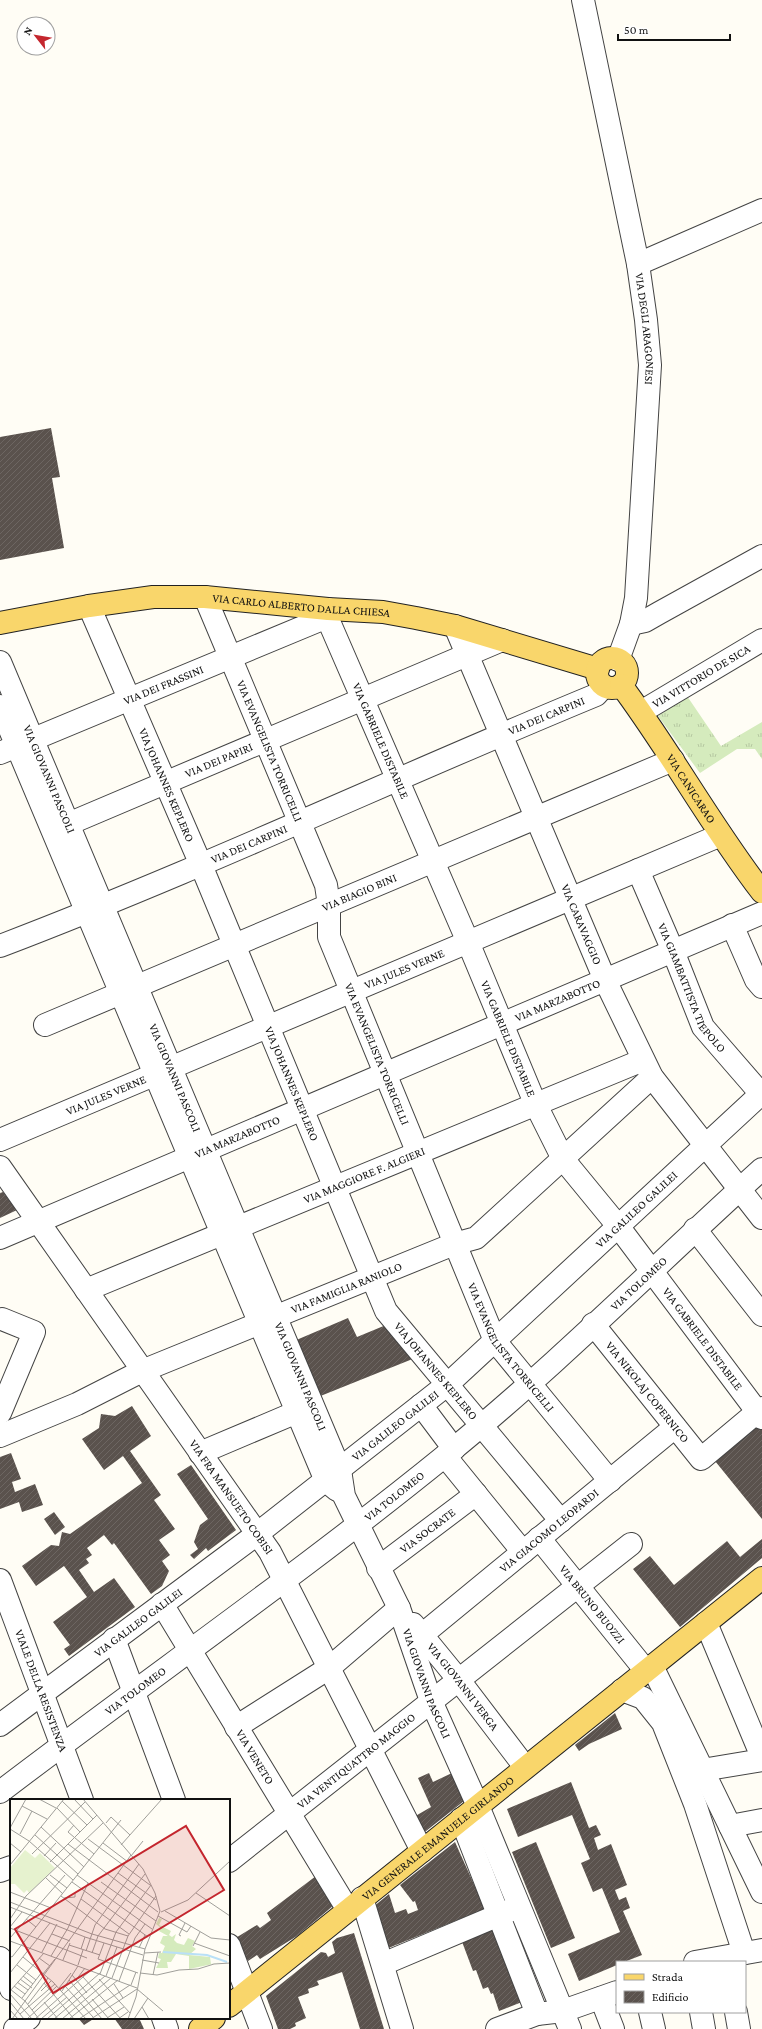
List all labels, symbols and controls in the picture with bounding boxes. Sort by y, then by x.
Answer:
north arrow [16,16,56,56]
scale bar [618,16,730,42]
text: 50 m [624,23,649,37]
text: N [20,24,35,37]
street label: VIA DEGLI ARAGONESI [632,272,657,386]
street label: VIA CARLO ALBERTO DALLA CHIESA [212,591,392,620]
street label: VIA VITTORIO DE SICA [650,642,753,711]
street label: VIA DEI FRASSINI [121,662,206,708]
street label: VIA EVANGELISTA TORRICELLI [234,678,306,824]
street label: VIA GABRIELE DISTABILE [349,681,412,801]
street label: VIA DEI CARPINI [506,693,587,738]
street label: VIA GIOVANNI PASCOLI [20,723,78,836]
street label: VIA JOHANNES KEPLERO [136,726,197,844]
street label: VIA DEI PAPIRI [183,739,255,781]
street label: VIA CANICARAO [663,751,719,826]
street label: VIA DEI CARPINI [209,821,290,867]
street label: VIA BIAGIO BINI [320,870,399,914]
street label: VIA CARAVAGGIO [558,882,605,967]
street label: VIA GIAMBATTISTA TIEPOLO [655,921,729,1055]
street label: VIA JULES VERNE [362,946,447,992]
street label: VIA MARZABOTTO [513,976,602,1025]
street label: VIA GABRIELE DISTABILE [478,978,539,1099]
street label: VIA EVANGELISTA TORRICELLI [342,981,413,1127]
street label: VIA GIOVANNI PASCOLI [146,1021,204,1134]
street label: VIA JOHANNES KEPLERO [262,1024,322,1143]
street label: VIA JULES VERNE [64,1072,149,1118]
street label: VIA MARZABOTTO [192,1112,282,1161]
street label: VIA MAGGIORE F. ALGIERI [301,1144,427,1206]
street label: VIA GALILEO GALILEI [593,1168,681,1251]
street label: VIA TOLOMEO [607,1254,670,1313]
street label: VIA FAMIGLIA RANIOLO [289,1259,404,1317]
street label: VIA EVANGELISTA TORRICELLI [465,1281,558,1415]
street label: VIA GABRIELE DISTABILE [659,1285,746,1393]
street label: VIA JOHANNES KEPLERO [391,1319,481,1423]
street label: VIA GIOVANNI PASCOLI [272,1320,330,1433]
street label: VIA NIKOLAJ COPERNICO [603,1339,692,1445]
street label: VIA GALILEO GALILEI [349,1387,442,1464]
street label: VIA FRA MANSUETO COBISI [186,1437,277,1557]
street label: VIA TOLOMEO [362,1468,427,1524]
street label: VIA GIACOMO LEOPARDI [497,1485,602,1575]
street label: VIA SOCRATE [397,1505,458,1556]
street label: VIA BRUNO BUOZZI [556,1562,628,1647]
street label: VIA GALILEO GALILEI [91,1585,185,1660]
street label: VIALE DELLA RESISTENZA [12,1627,70,1754]
street label: VIA GIOVANNI PASCOLI [400,1627,454,1741]
street label: VIA GIOVANNI VERGA [424,1640,502,1733]
street label: VIA TOLOMEO [102,1664,169,1718]
street label: VIA VENTIQUATTRO MAGGIO [294,1710,418,1812]
street label: VIA VENETO [233,1727,277,1787]
street label: VIA GENERALE EMANUELE GIRLANDO [359,1773,517,1903]
inset map [10,1799,230,2019]
legend [616,1961,746,2013]
text: Strada [652,1970,683,1984]
text: Edificio [652,1990,689,2004]

